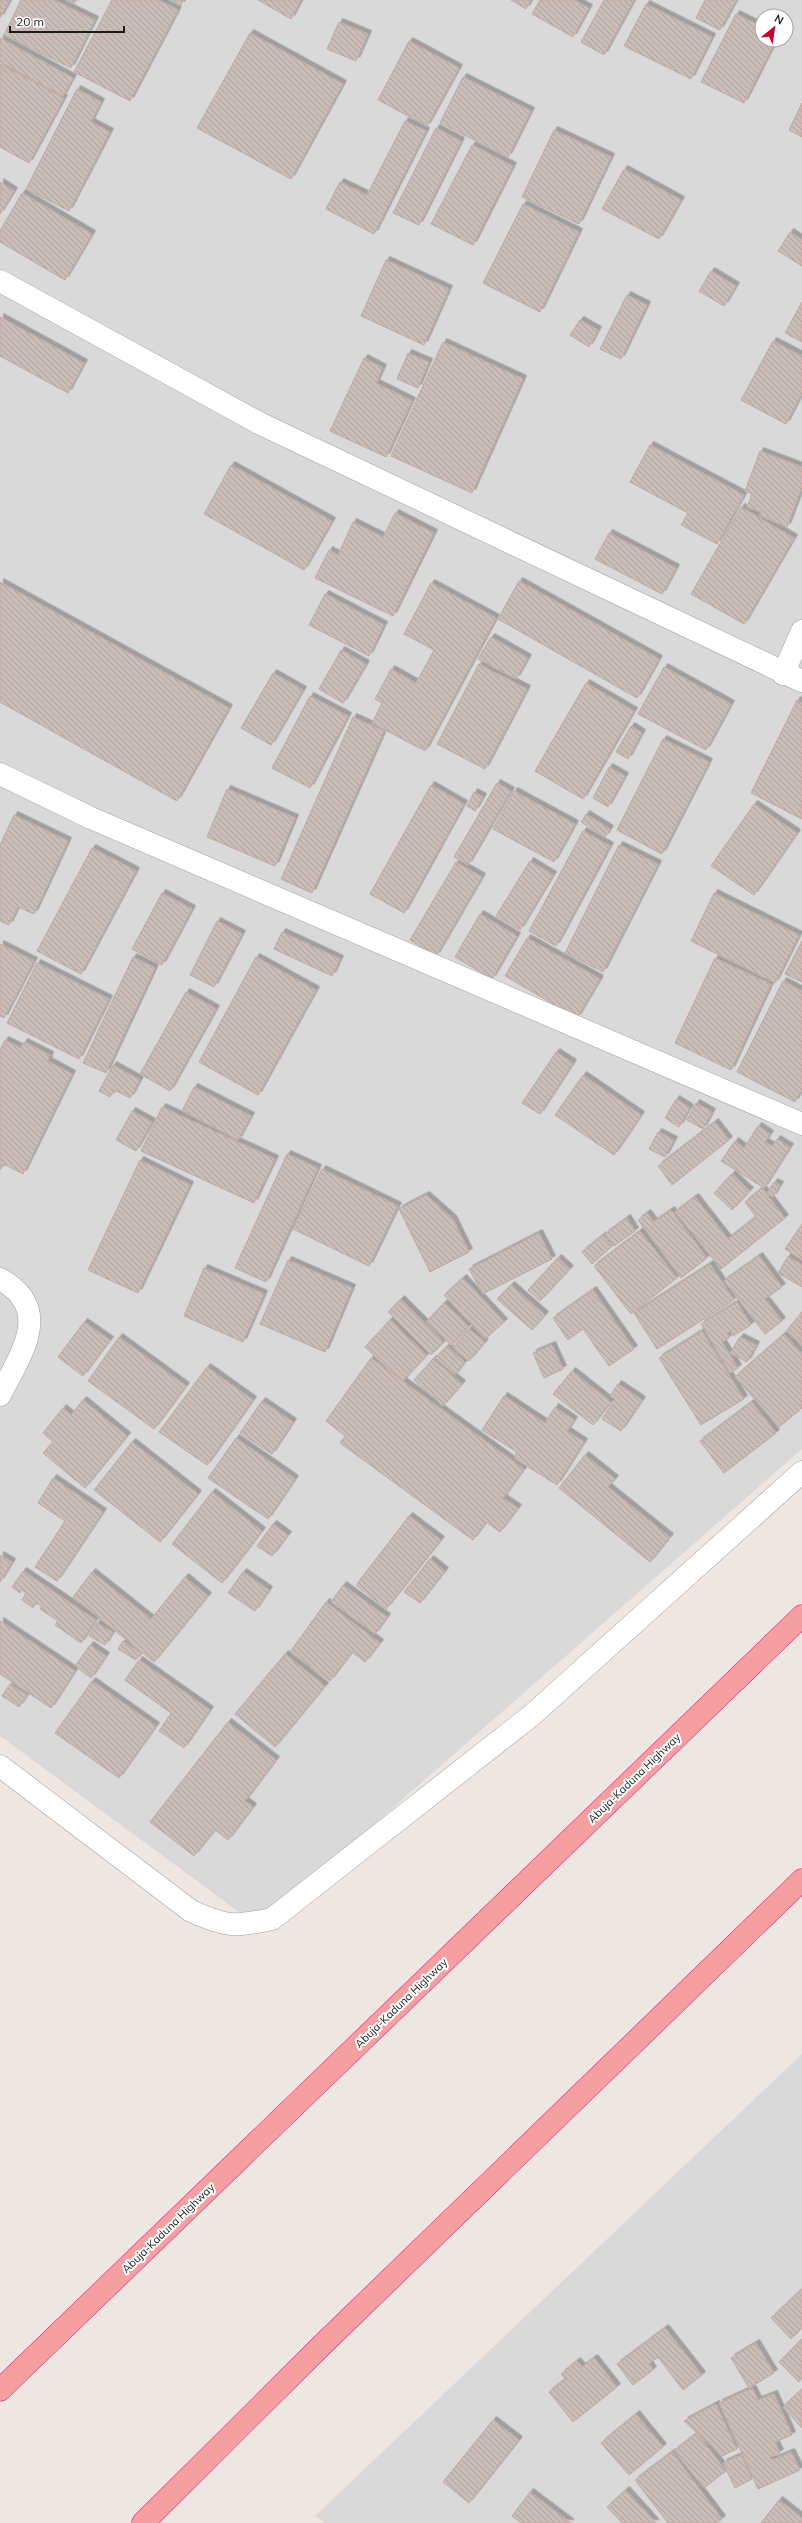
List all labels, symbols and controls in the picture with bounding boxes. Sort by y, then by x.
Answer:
scale bar [10,8,124,34]
north arrow [754,8,794,48]
text: N [772,11,786,27]
text: 20 m [16,14,44,29]
street label: Abuja-Kaduna Highway [585,1730,683,1826]
street label: Abuja-Kaduna Highway [352,1955,450,2051]
street label: Abuja-Kaduna Highway [119,2180,217,2276]

